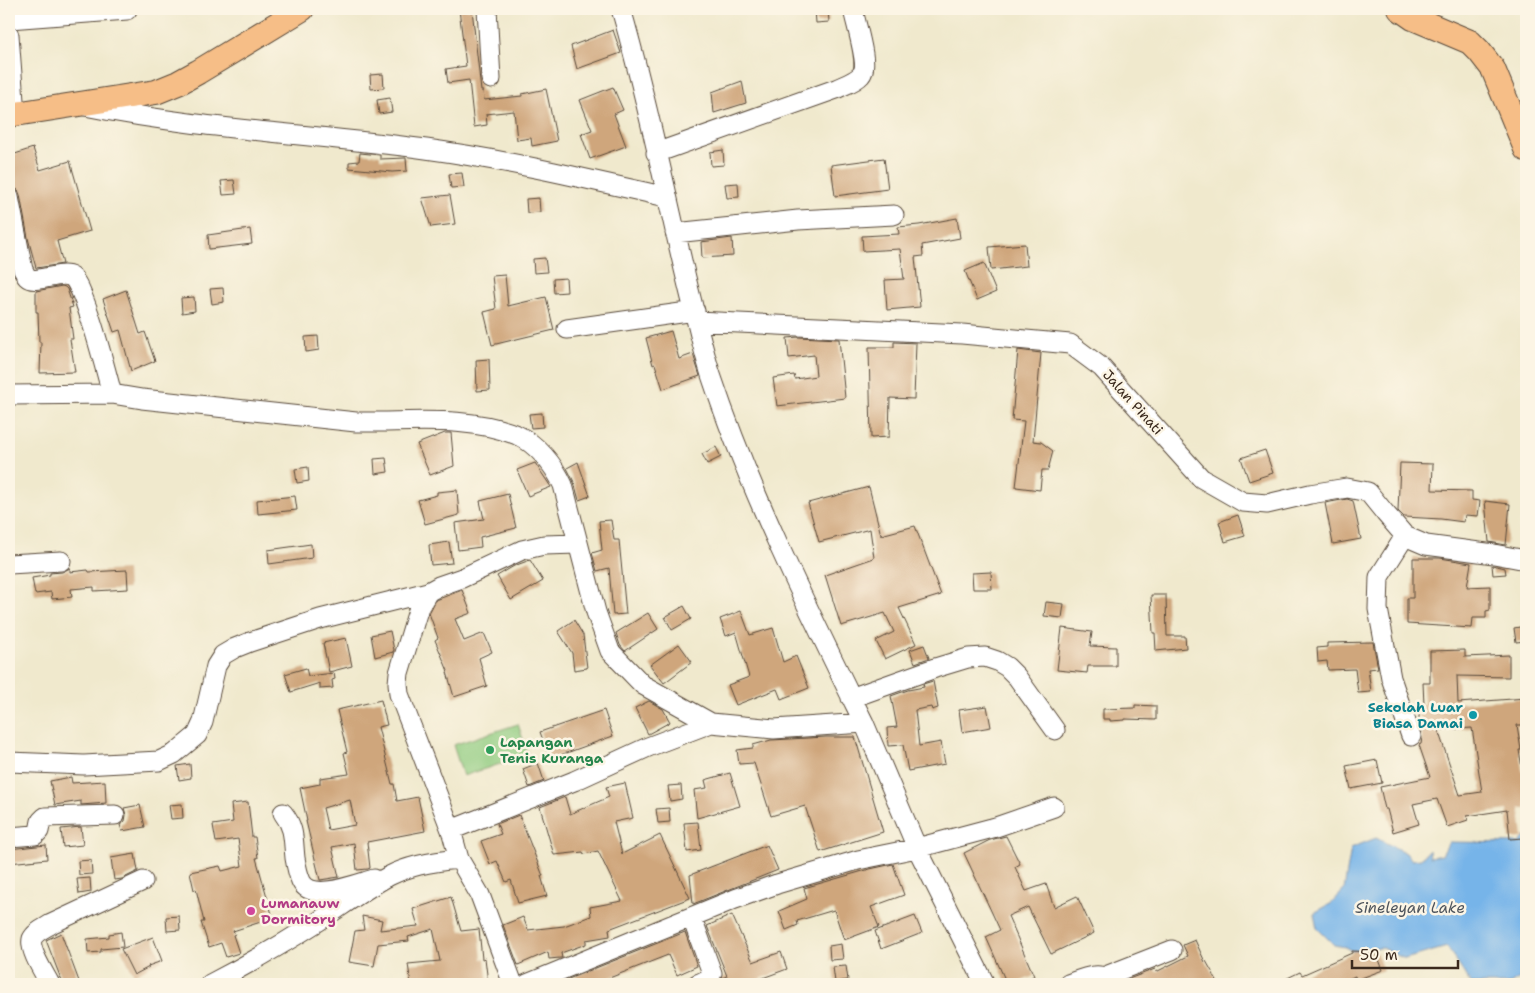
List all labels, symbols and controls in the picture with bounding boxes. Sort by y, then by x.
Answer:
street label: Jalan Pinati [1099,366,1167,438]
place label: Sekolah Luar Biasa Damai [1368,698,1463,732]
marker: Sekolah Luar Biasa Damai [1467,709,1479,721]
place label: Lapangan Tenis Kuranga [500,733,604,767]
marker: Lapangan Tenis Kuranga [484,744,496,756]
place label: Lumanauw Dormitory [261,894,340,928]
water label: Sineleyan Lake [1355,898,1465,918]
marker: Lumanauw Dormitory [245,905,257,917]
scale bar [1352,938,1459,970]
text: 50 m [1360,945,1398,965]

